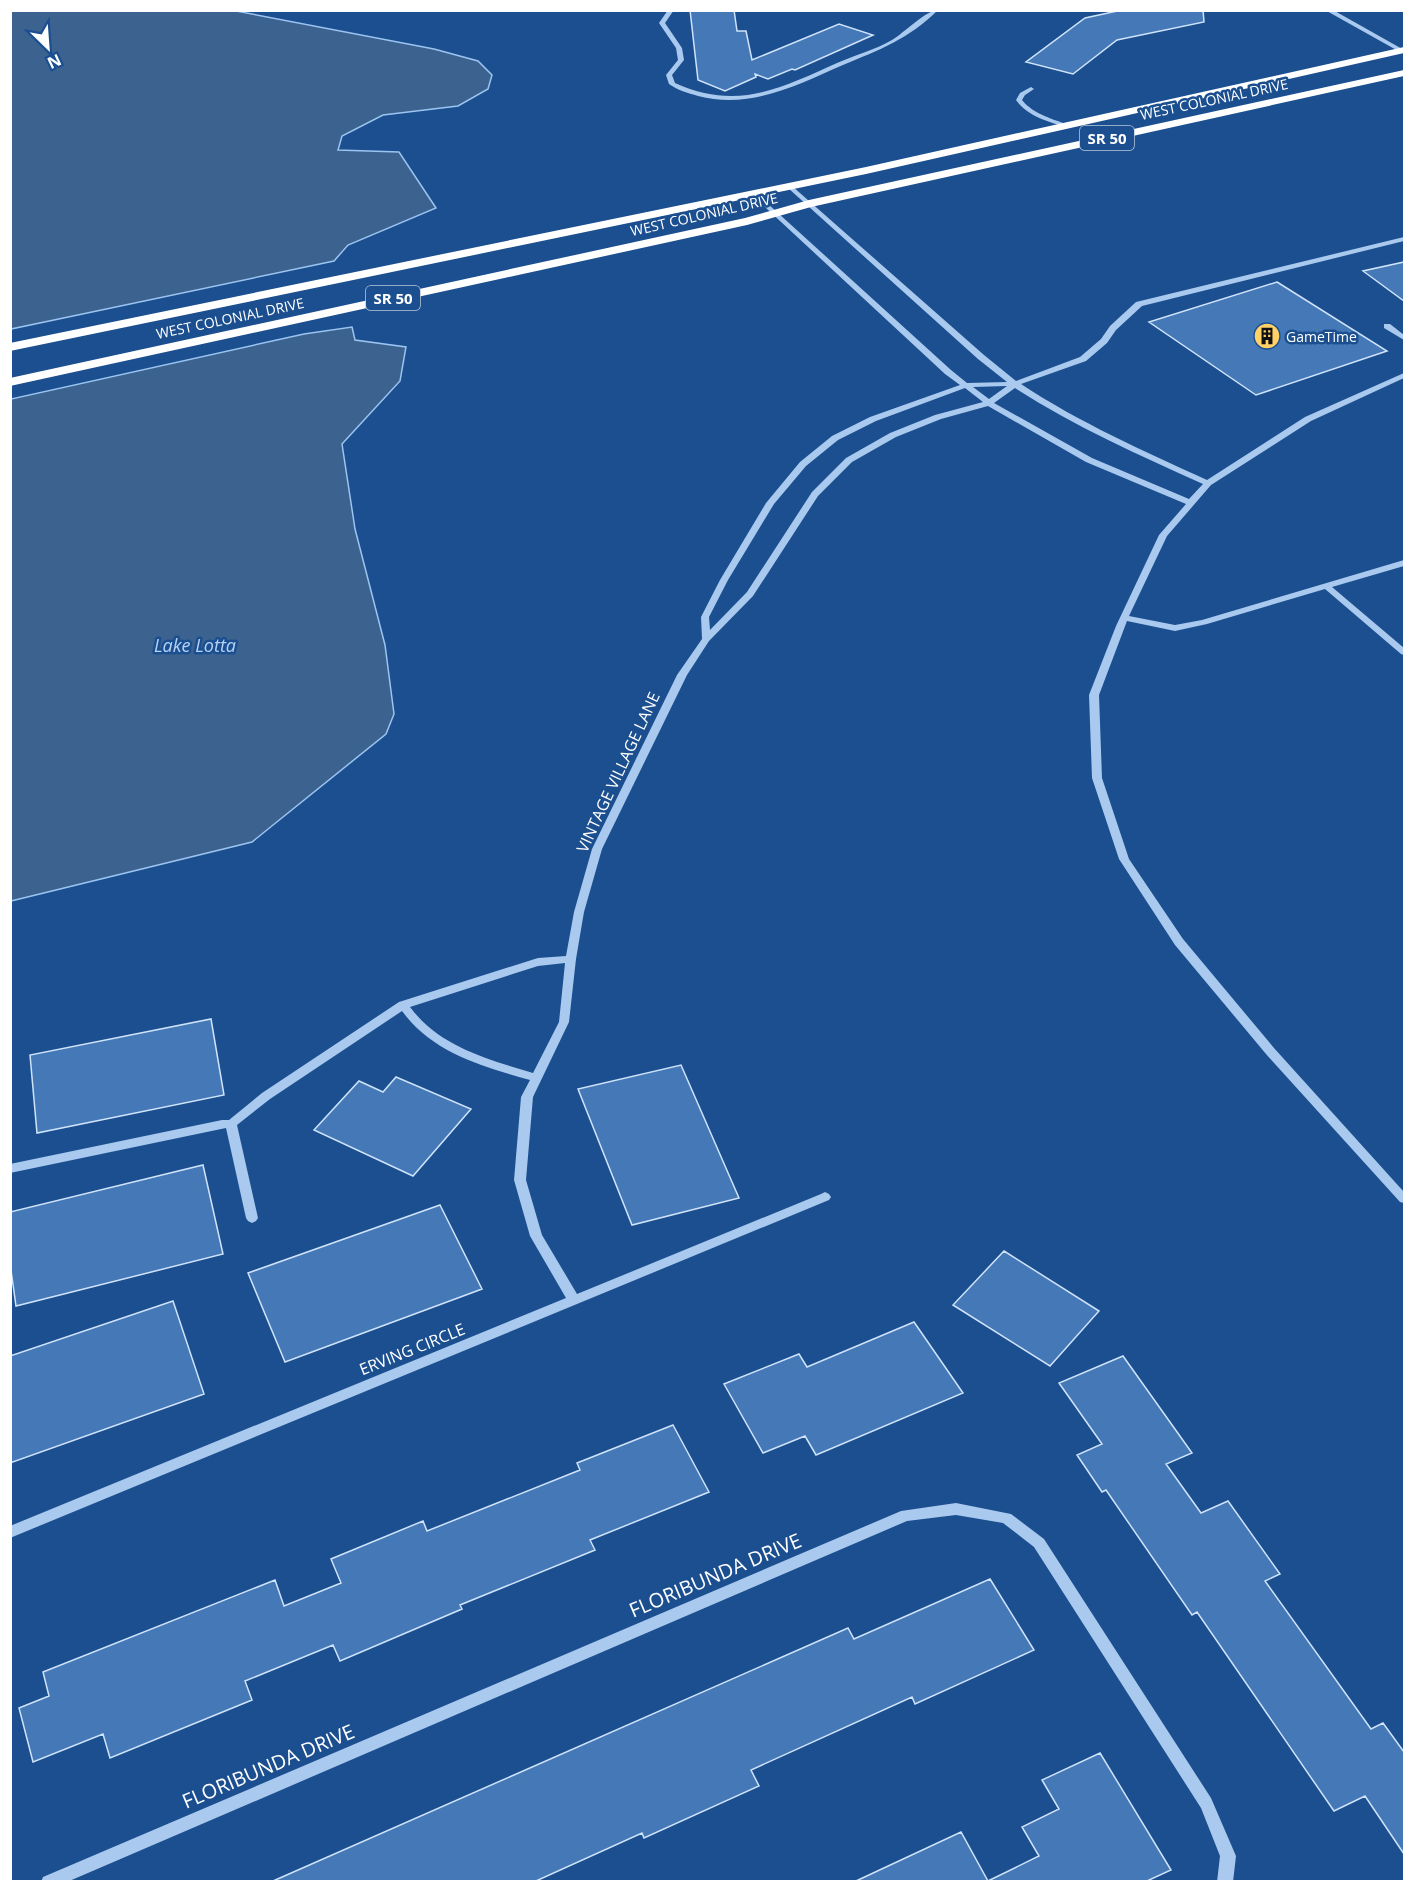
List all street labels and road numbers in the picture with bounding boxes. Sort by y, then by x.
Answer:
street label: WEST COLONIAL DRIVE [1138,74,1290,124]
road number: SR 50 [1080,126,1134,150]
street label: WEST COLONIAL DRIVE [628,188,780,240]
road number: SR 50 [366,286,420,310]
street label: WEST COLONIAL DRIVE [154,293,306,343]
street label: VINTAGE VILLAGE LANE [571,688,665,856]
street label: ERVING CIRCLE [356,1318,468,1380]
street label: FLORIBUNDA DRIVE [625,1527,805,1623]
street label: FLORIBUNDA DRIVE [178,1718,358,1814]

